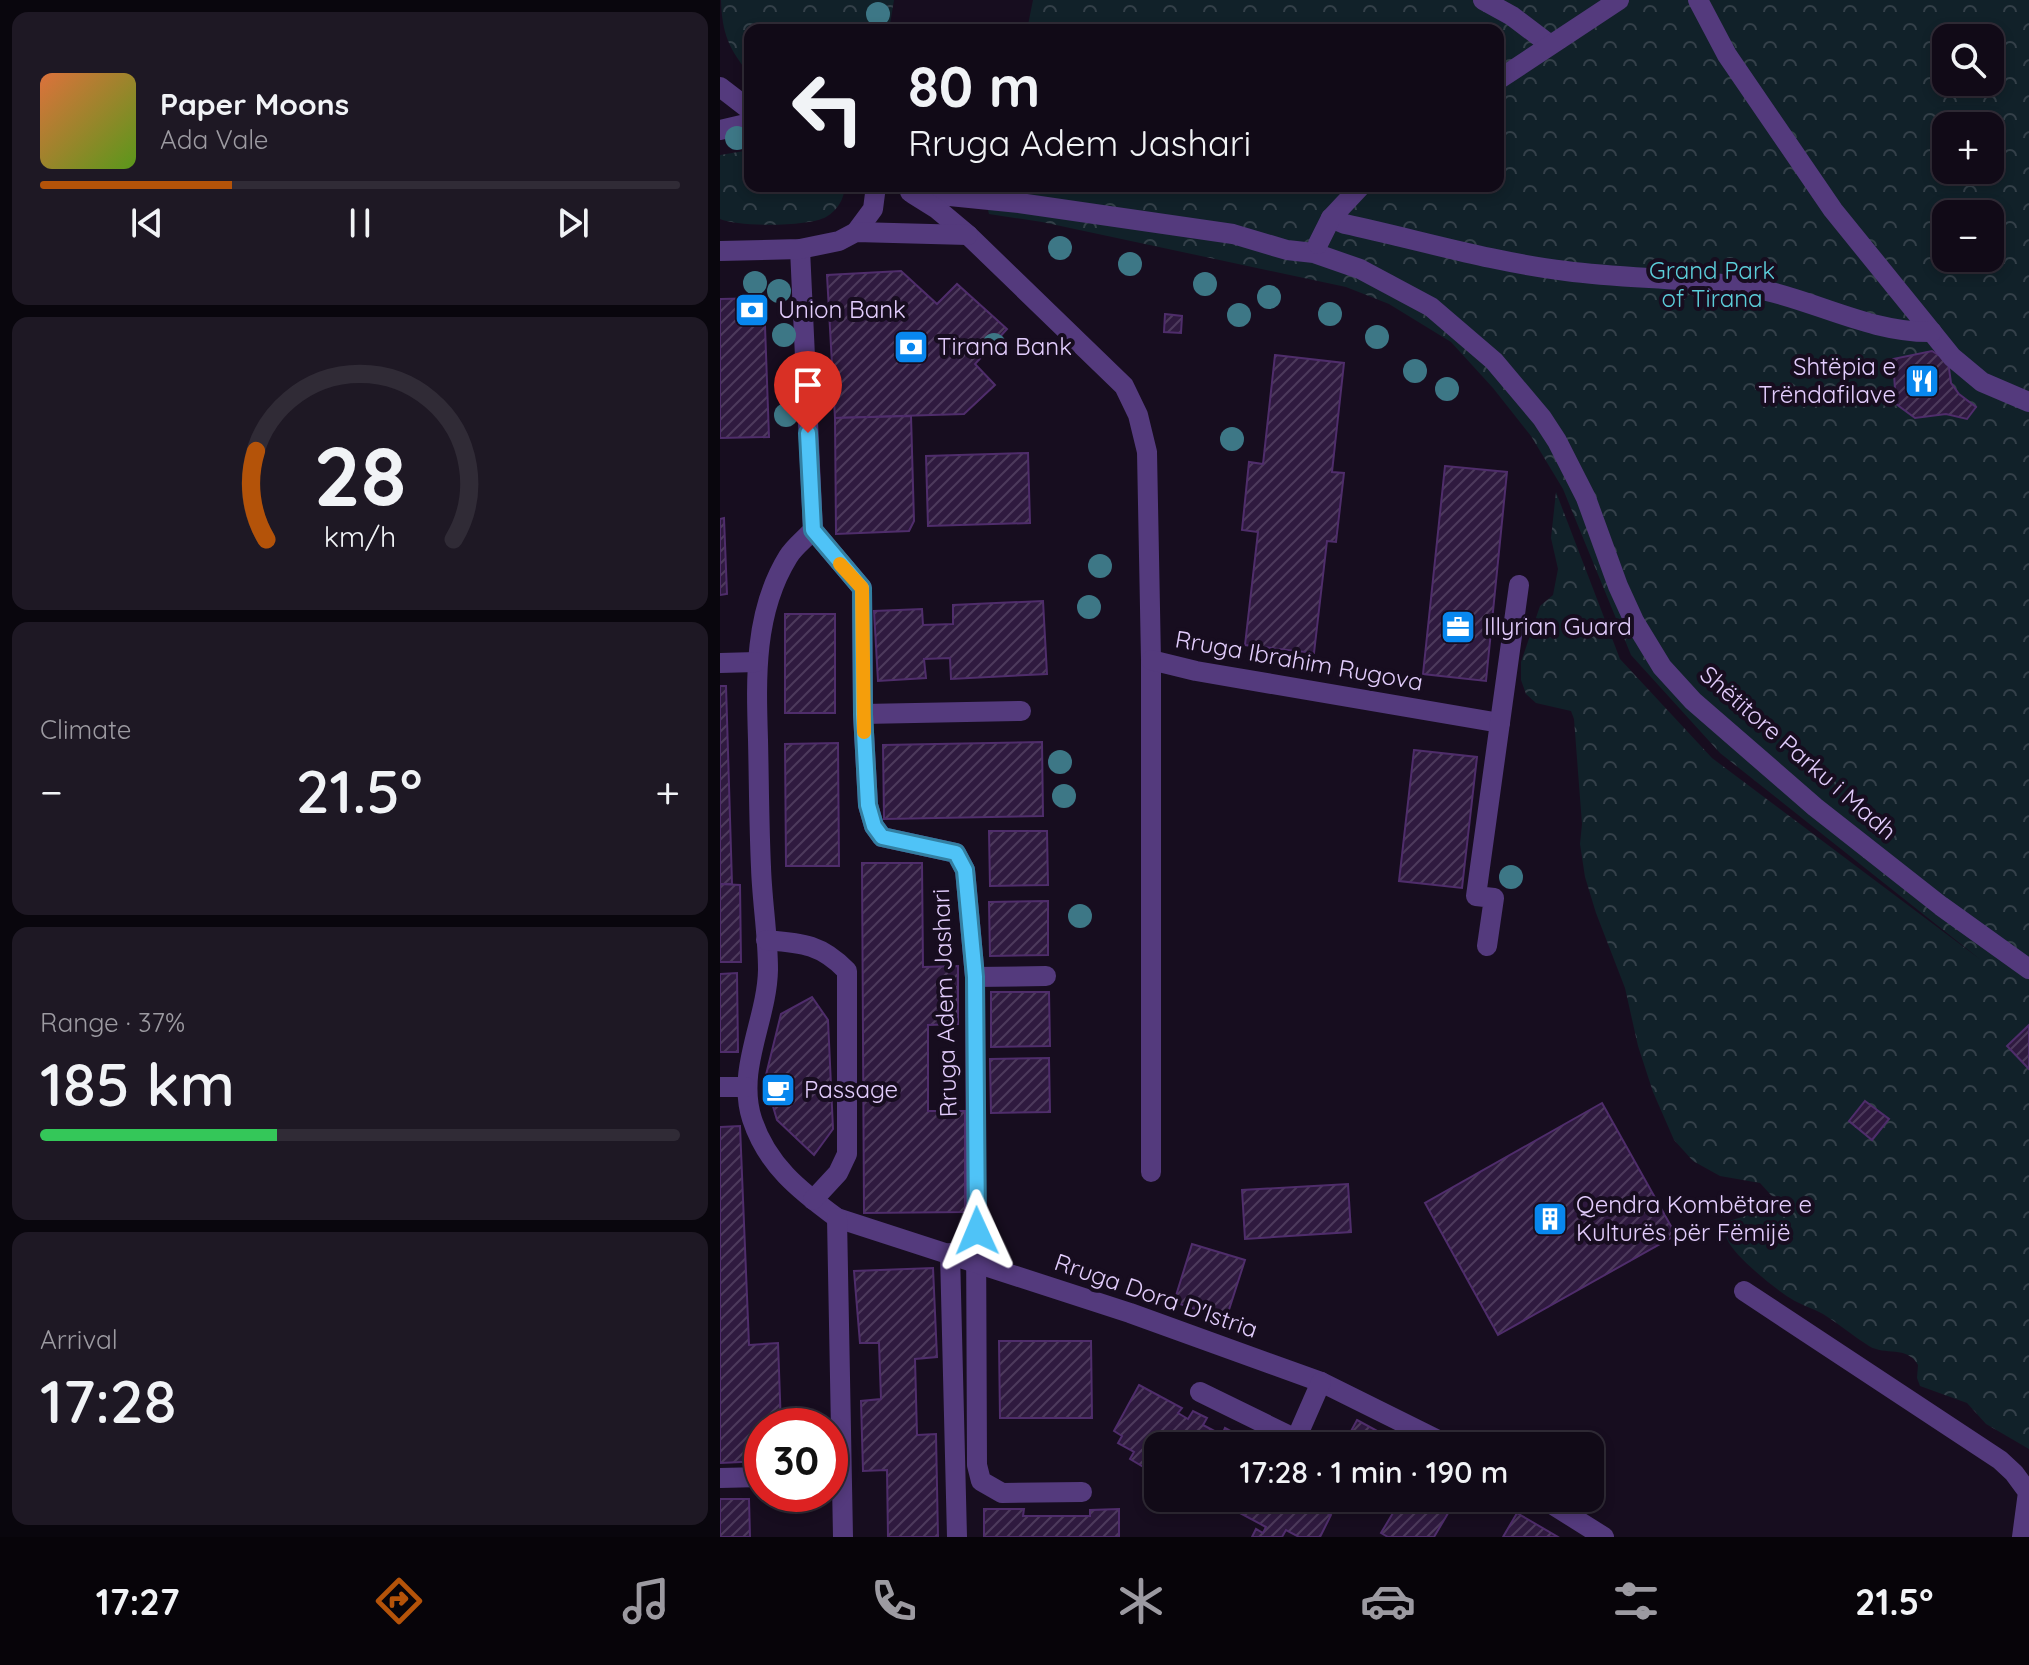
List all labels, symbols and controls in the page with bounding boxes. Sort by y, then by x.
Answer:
map controls [1932,24,2004,272]
button: search [1932,24,2004,96]
text: 80 m [908,51,1040,121]
icon: left [776,56,880,160]
text: Paper Moons [160,85,349,123]
button: + [1932,112,2004,184]
text: Rruga Adem Jashari [908,120,1251,165]
text: Ada Vale [160,123,269,156]
button: − [1932,200,2004,272]
icon: previous [125,201,169,245]
icon: pause [338,201,382,245]
icon: next [551,201,595,245]
park label: Grand Park of Tirana [1649,255,1775,313]
bank icon: Union Bank [733,291,771,329]
place label: Union Bank [778,294,906,324]
bank icon: Tirana Bank [892,328,930,366]
place label: Tirana Bank [937,331,1072,361]
pin [774,351,842,433]
place label: Shtëpia e Trëndafilave [1758,351,1896,409]
restaurant icon: Shtëpia e Trëndafilave [1903,362,1941,400]
icon: arrive [786,363,830,407]
text: 28 [314,422,406,526]
text: km/h [324,518,396,554]
office icon: Illyrian Guard [1439,608,1477,646]
place label: Illyrian Guard [1484,611,1632,641]
street label: Rruga Ibrahim Rugova [1173,623,1426,697]
street label: Shëtitore Parku i Madh [1694,659,1903,846]
text: Climate [40,713,131,746]
text: 21.5° [296,753,422,828]
text: − [40,764,63,819]
text: + [655,764,680,819]
street label: Rruga Adem Jashari [925,888,963,1118]
text: Range · 37% [40,1006,185,1039]
text: 185 km [40,1046,235,1121]
cafe icon: Passage [759,1071,797,1109]
place label: Passage [804,1074,898,1104]
position arrow [935,1189,1019,1273]
place label: Qendra Kombëtare e Kulturës për Fëmijë [1576,1189,1812,1247]
building icon: Qendra Kombëtare e Kulturës për Fëmijë [1531,1200,1569,1238]
street label: Rruga Dora D'Istria [1051,1246,1262,1344]
text: Arrival [40,1323,118,1356]
text: 17:28 [40,1363,176,1438]
speed limit sign: 30 [744,1408,848,1512]
text: 17:28 · 1 min · 190 m [1240,1453,1508,1491]
icon: directions [371,1573,427,1629]
icon: music [618,1573,674,1629]
icon: phone [866,1573,922,1629]
icon: climate [1113,1573,1169,1629]
icon: car [1360,1573,1416,1629]
icon: filters [1608,1573,1664,1629]
text: 17:27 [96,1579,180,1624]
text: 21.5° [1855,1579,1933,1624]

